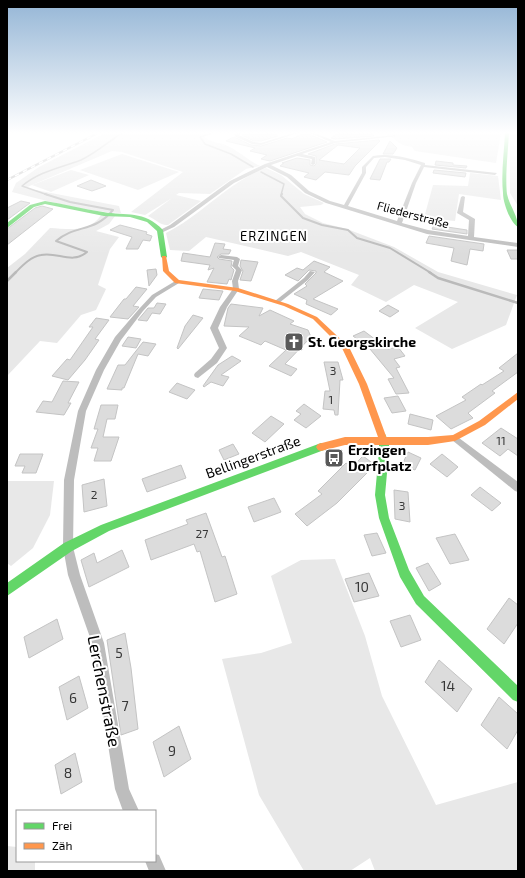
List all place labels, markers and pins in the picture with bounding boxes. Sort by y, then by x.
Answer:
church icon: St. Georgskirche [283,331,305,353]
place label: St. Georgskirche [308,333,416,350]
place label: Erzingen Dorfplatz [348,441,412,474]
bus stop icon: Erzingen Dorfplatz [323,447,345,469]

